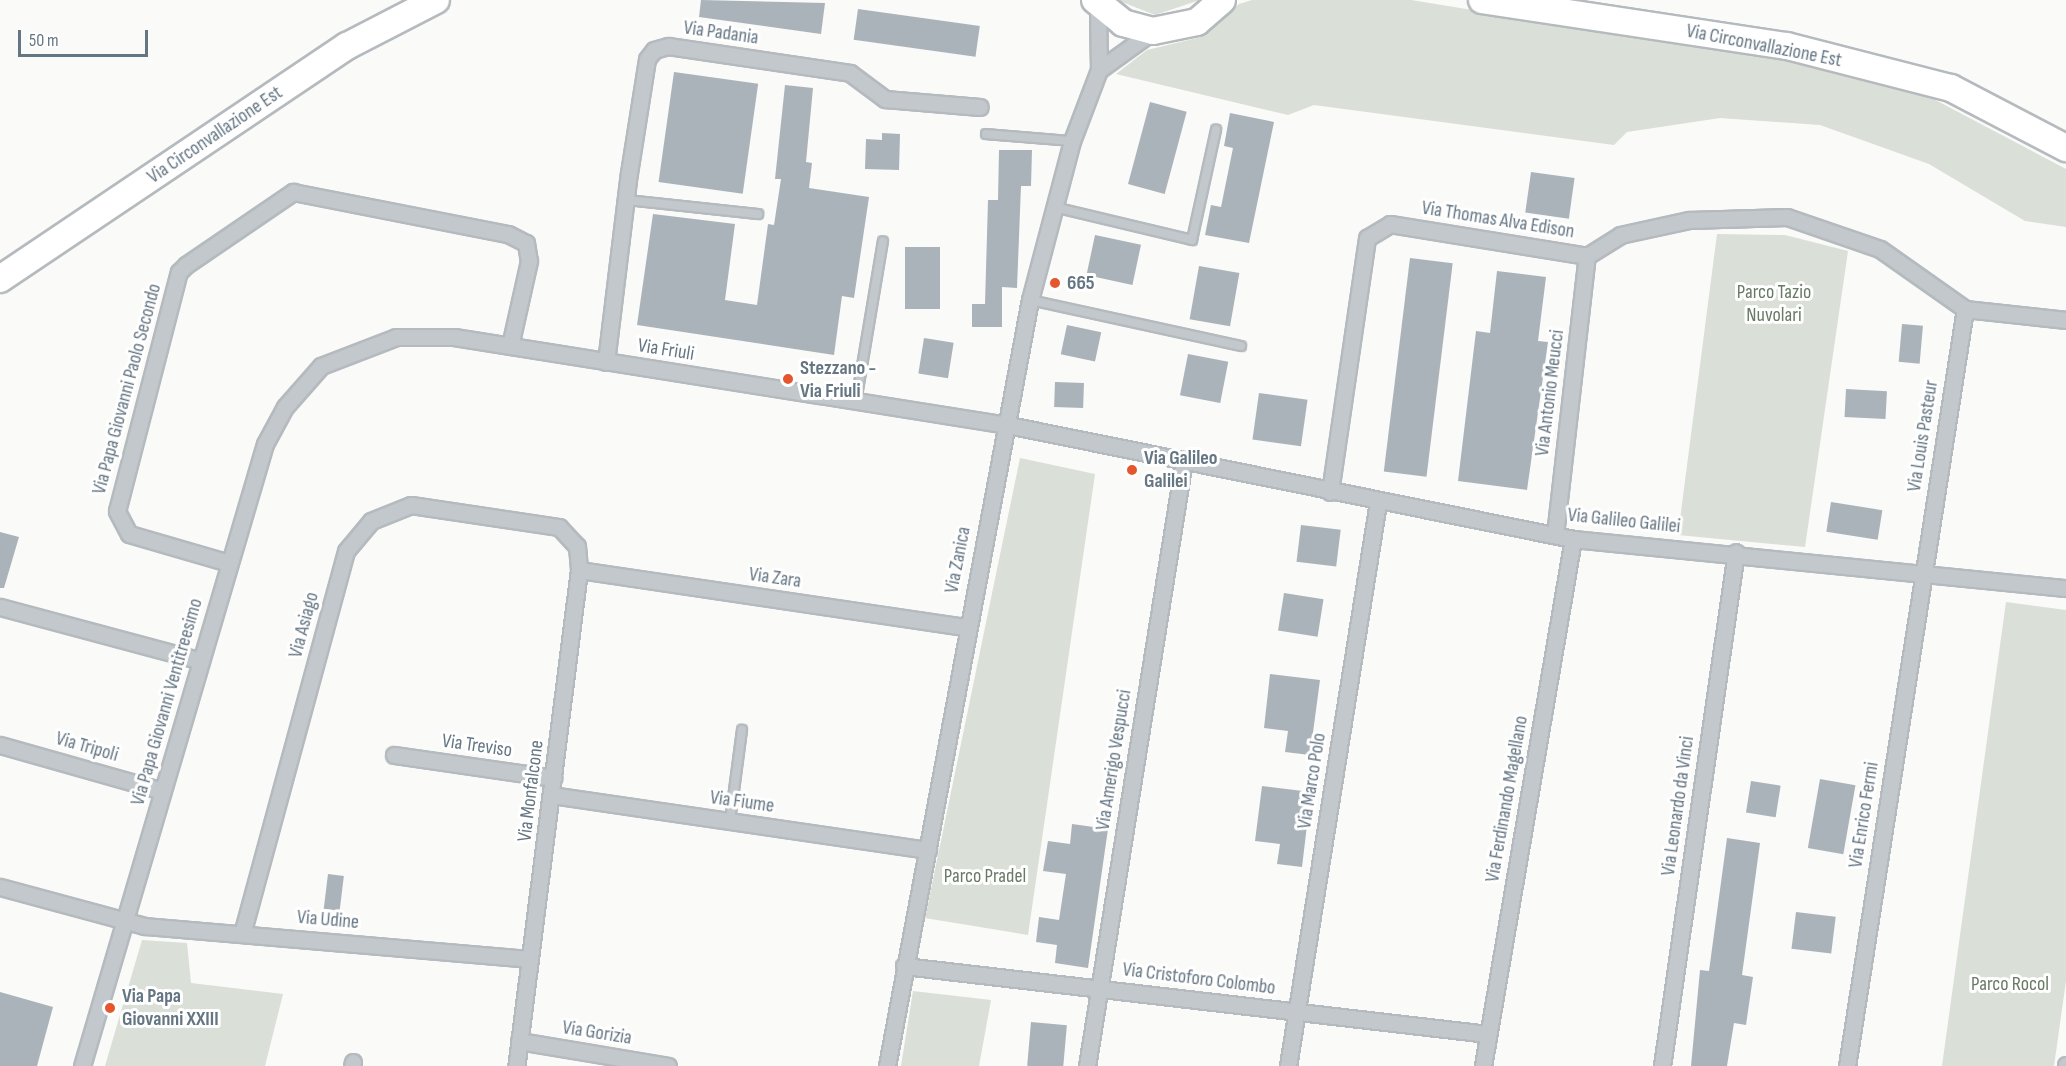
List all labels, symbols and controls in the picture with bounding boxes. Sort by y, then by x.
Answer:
street label: Via Padania [682,16,760,50]
scale bar [21,18,152,56]
street label: Via Circonvallazione Est [1684,19,1844,73]
text: 50 m [29,30,59,51]
street label: Via Circonvallazione Est [143,81,287,189]
street label: Via Thomas Alva Edison [1420,196,1576,244]
place label: 665 [1067,271,1095,295]
marker: 665 [1048,276,1062,290]
park label: Parco Tazio Nuvolari [1737,280,1811,327]
street label: Via Papa Giovanni Paolo Secondo [87,281,167,497]
street label: Via Antonio Meucci [1530,328,1570,458]
street label: Via Friuli [636,334,696,366]
place label: Stezzano - Via Friuli [800,356,876,403]
marker: Stezzano - Via Friuli [781,372,795,386]
street label: Via Louis Pasteur [1902,378,1944,494]
place label: Via Galileo Galilei [1144,446,1217,493]
marker: Via Galileo Galilei [1125,463,1139,477]
street label: Via Galileo Galilei [1566,503,1682,539]
street label: Via Zanica [940,525,976,595]
street label: Via Zara [747,562,803,594]
street label: Via Asiago [284,590,324,660]
street label: Via Papa Giovanni Ventitreesimo [126,596,208,808]
street label: Via Amerigo Vespucci [1091,688,1137,832]
street label: Via Ferdinando Magellano [1481,714,1533,884]
street label: Via Tripoli [53,727,121,767]
street label: Via Treviso [440,729,514,763]
street label: Via Marco Polo [1293,731,1331,831]
street label: Via Leonardo da Vinci [1656,735,1700,877]
street label: Via Monfalcone [513,739,549,843]
street label: Via Enrico Fermi [1844,760,1884,870]
street label: Via Fiume [708,786,776,818]
park label: Parco Pradel [944,864,1026,888]
street label: Via Udine [296,905,360,935]
street label: Via Cristoforo Colombo [1121,958,1277,1000]
park label: Parco Rocol [1971,972,2049,996]
place label: Via Papa Giovanni XXIII [122,984,219,1031]
marker: Via Papa Giovanni XXIII [103,1001,117,1015]
street label: Via Gorizia [561,1016,633,1050]

